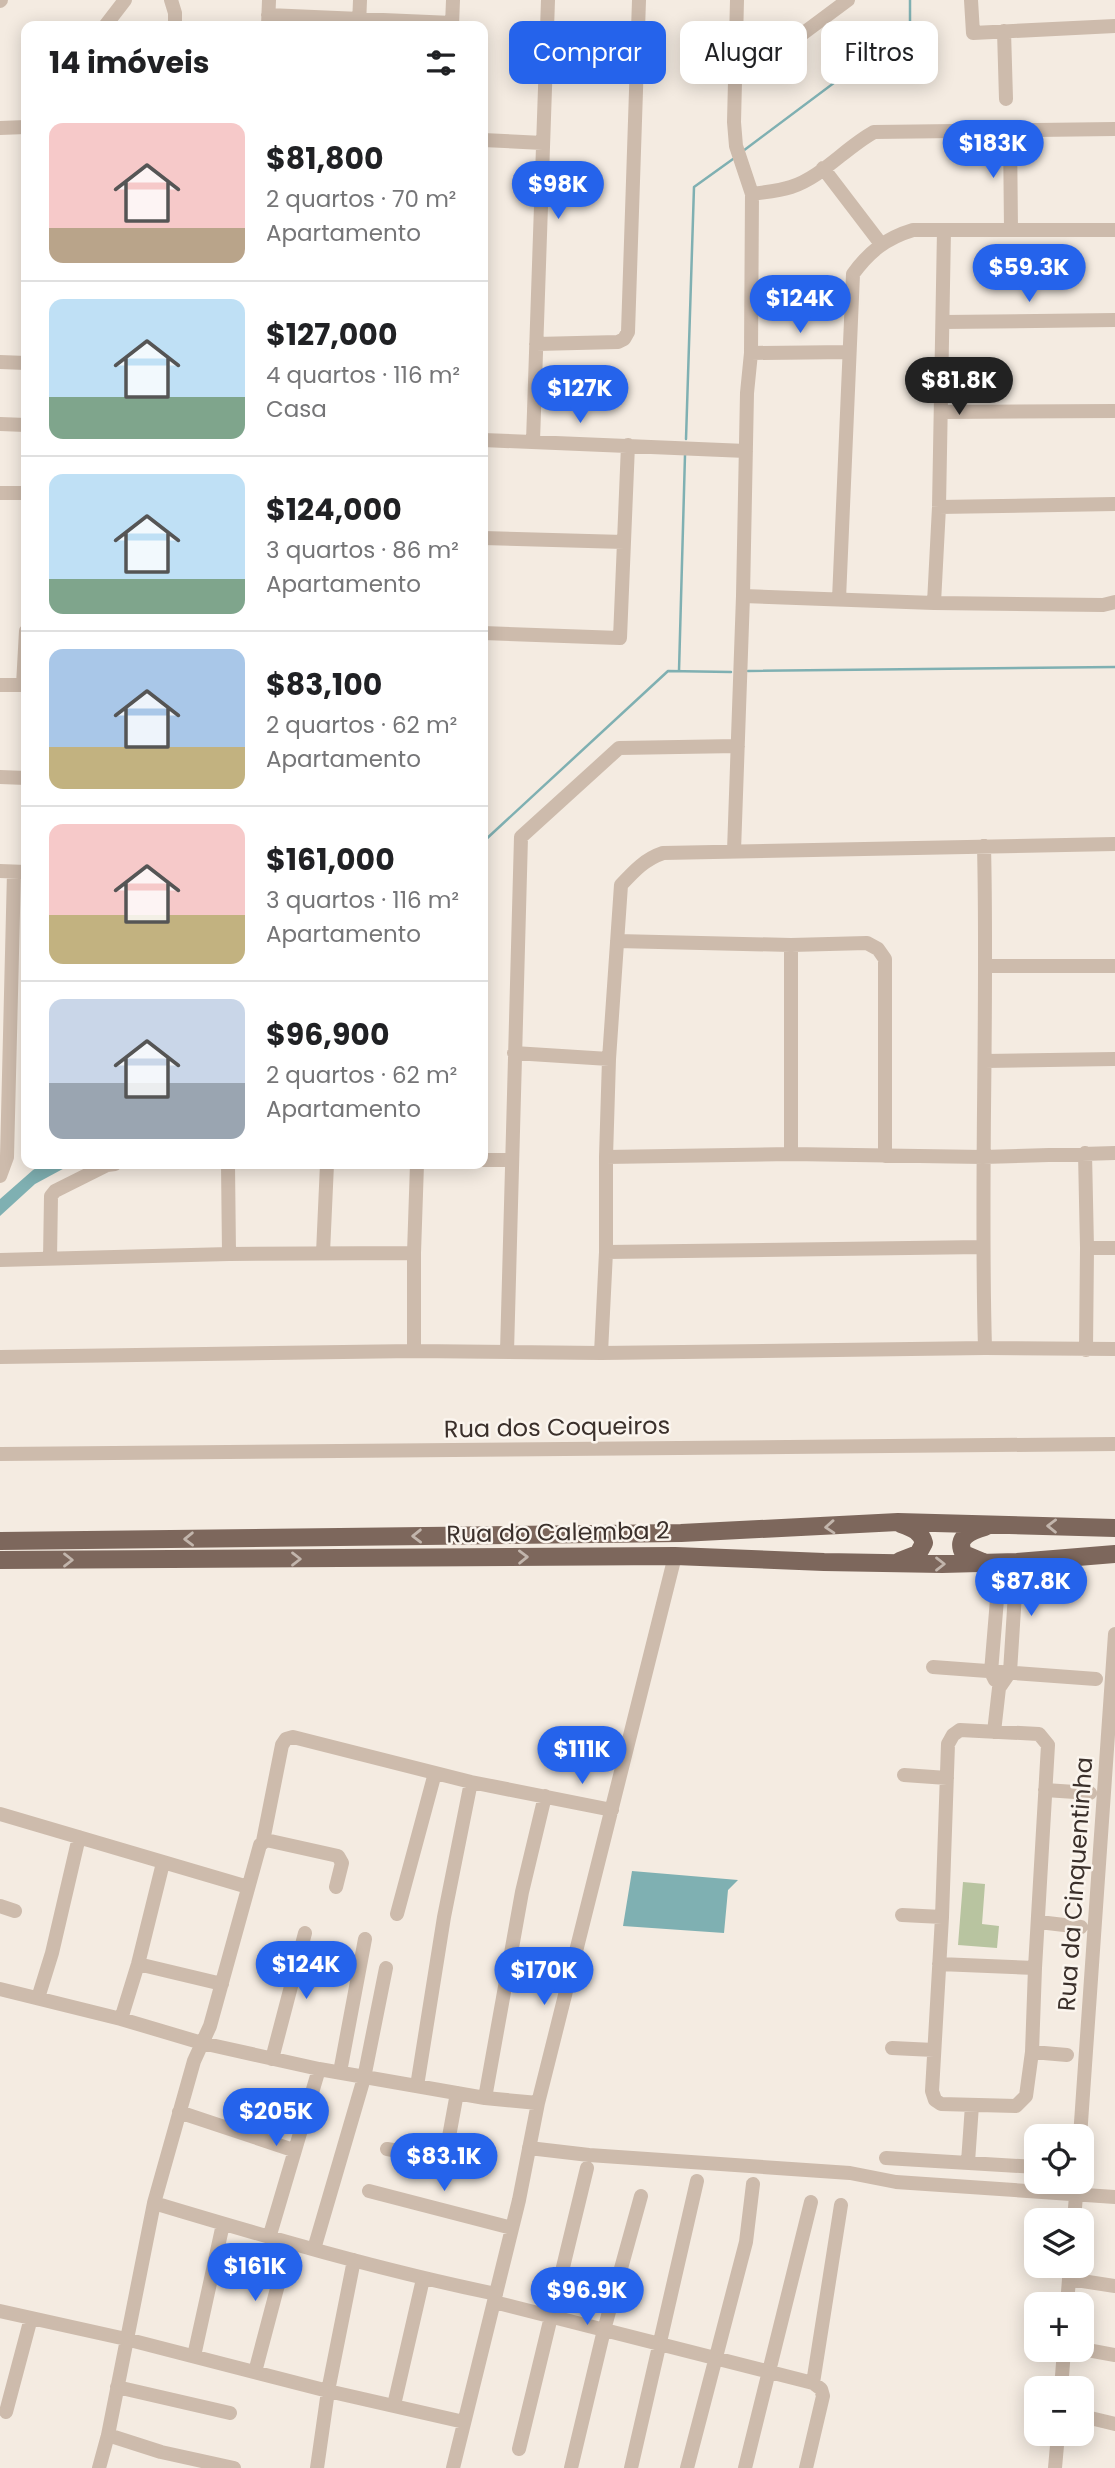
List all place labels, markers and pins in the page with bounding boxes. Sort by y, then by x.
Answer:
pin: $183K [944,120,1042,180]
pin: $98K [517,162,599,221]
pin: $59.3K [972,244,1086,304]
pin: $124K [751,276,849,335]
pin: $81.8K [902,358,1016,417]
pin: $127K [531,366,629,425]
pin: $87.8K [974,1558,1088,1618]
pin: $111K [533,1726,631,1786]
pin: $124K [257,1941,355,2001]
pin: $170K [495,1948,593,2007]
pin: $205K [227,2088,325,2148]
pin: $83.1K [387,2134,501,2193]
pin: $161K [206,2244,304,2303]
pin: $96.9K [530,2268,644,2327]

